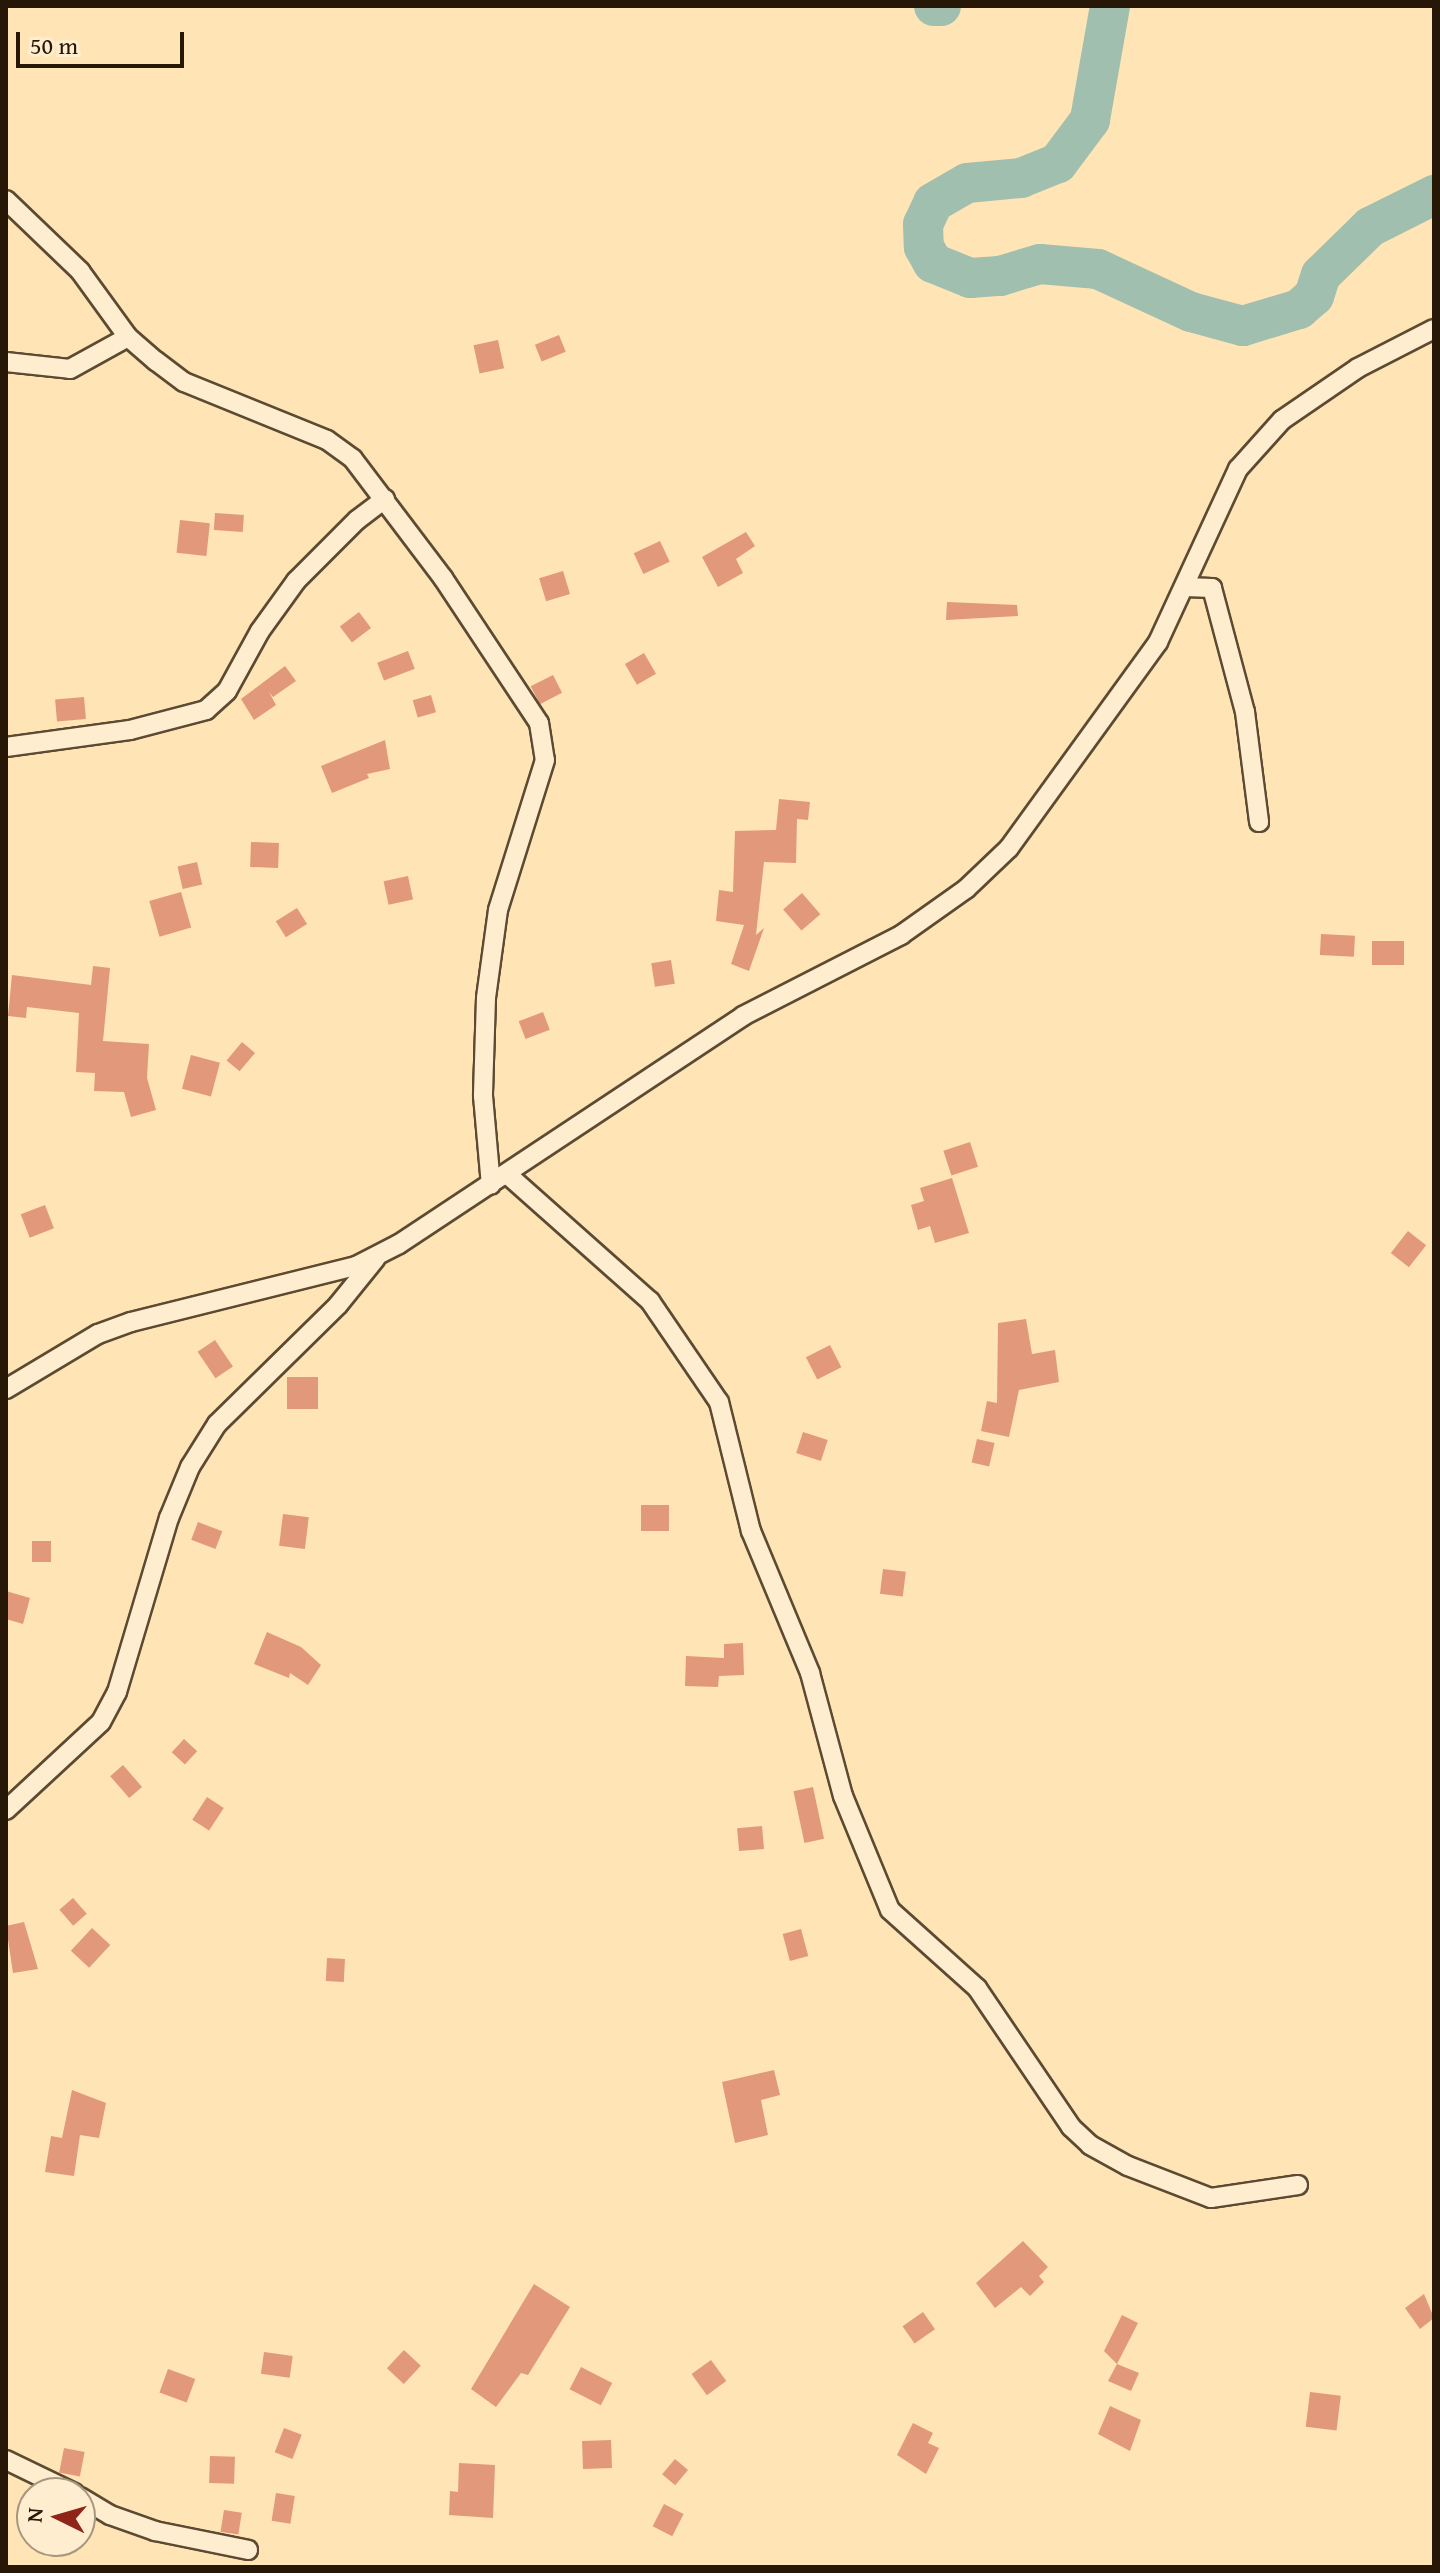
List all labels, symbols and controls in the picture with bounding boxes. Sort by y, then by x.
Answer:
scale bar [20,16,188,66]
text: 50 m [30,28,78,63]
north arrow [16,2477,96,2557]
text: N [18,2506,51,2524]

